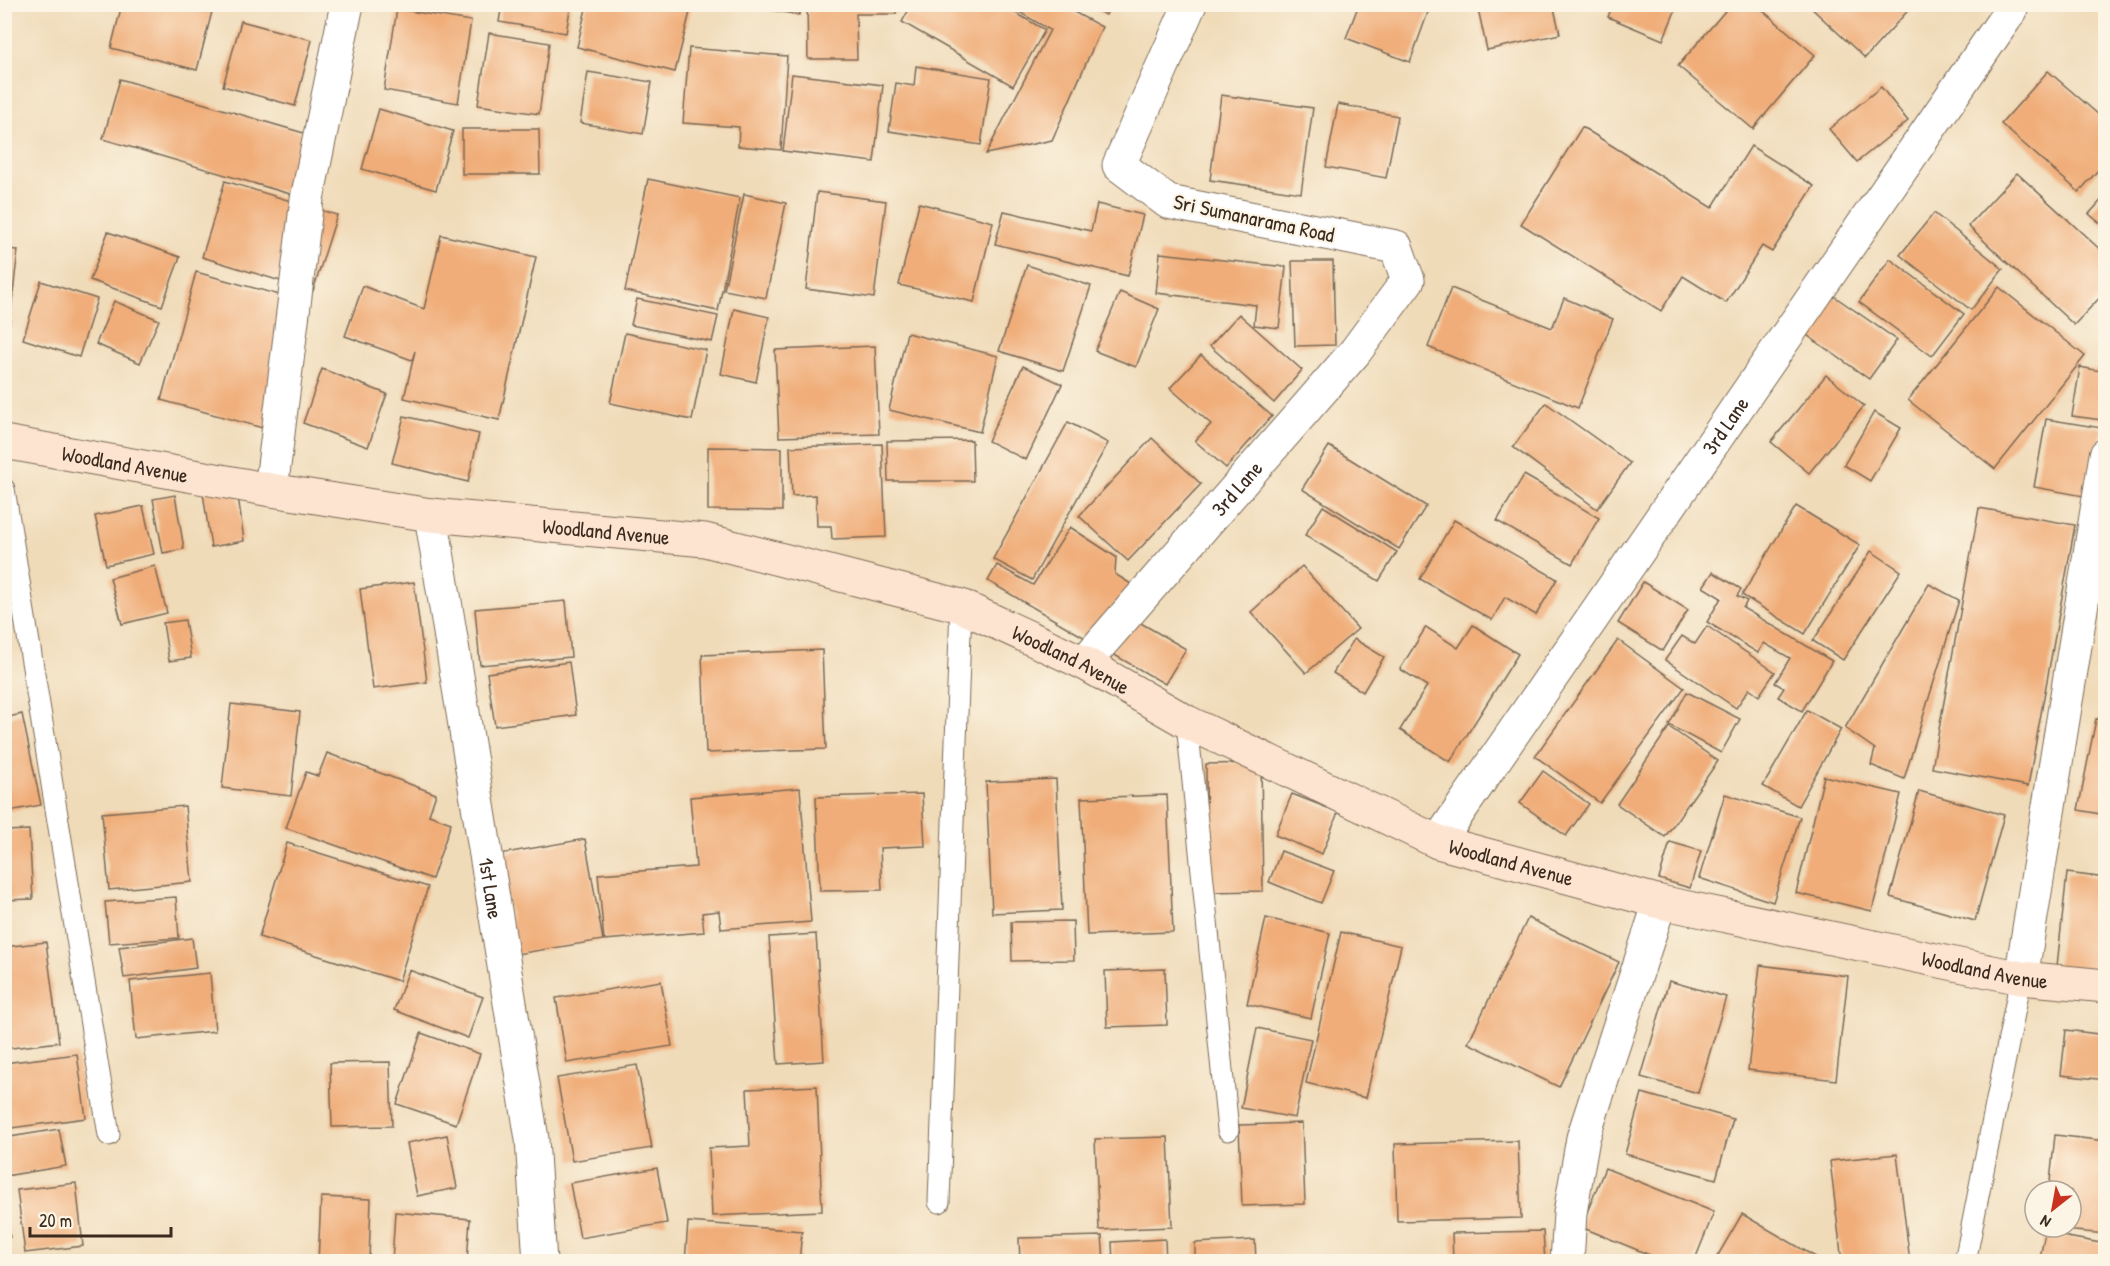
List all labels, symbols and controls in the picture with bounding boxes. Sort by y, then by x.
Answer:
street label: Sri Sumanarama Road [1171,187,1337,249]
street label: 3rd Lane [1695,390,1755,460]
street label: Woodland Avenue [60,438,190,489]
street label: 3rd Lane [1204,454,1269,522]
street label: Woodland Avenue [541,511,671,551]
street label: Woodland Avenue [1008,617,1135,701]
street label: Woodland Avenue [1446,831,1577,892]
street label: 1st Lane [472,855,511,921]
street label: Woodland Avenue [1919,943,2049,995]
north arrow [2023,1179,2083,1239]
scale bar [30,1200,171,1238]
text: 20 m [39,1208,72,1233]
text: N [2036,1210,2055,1233]

